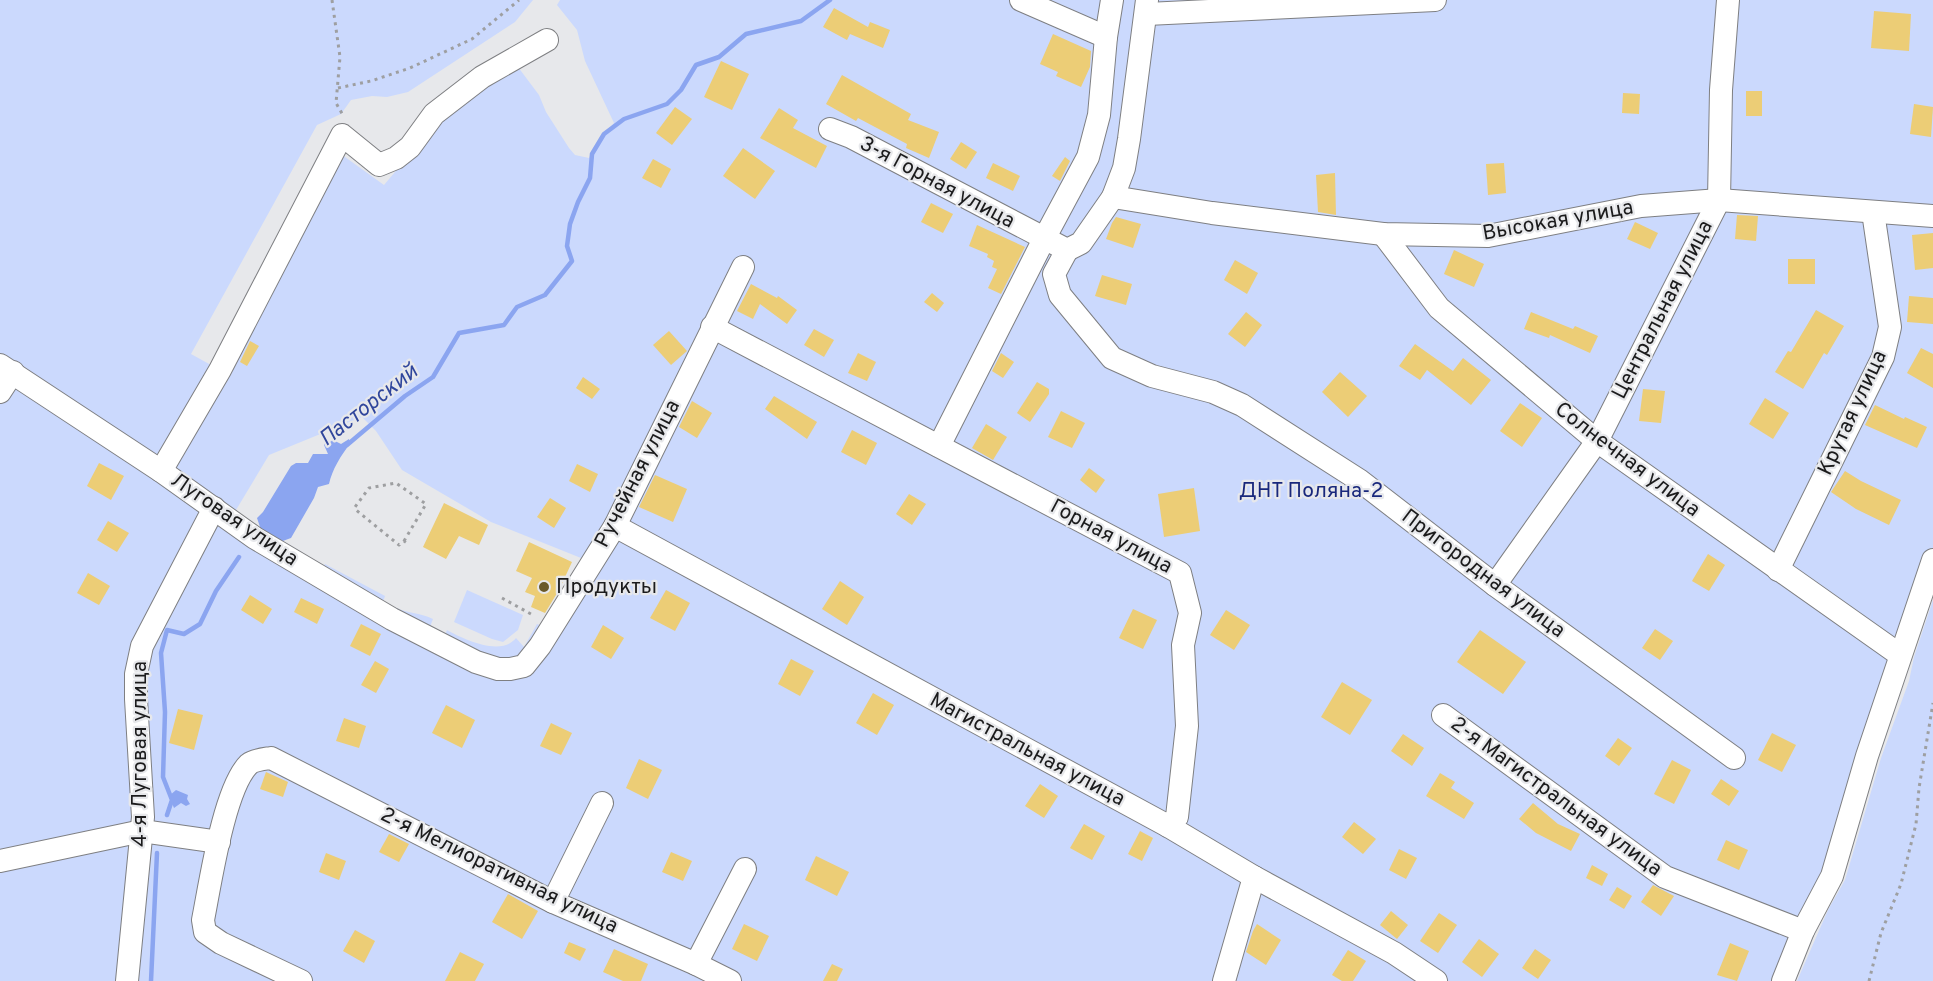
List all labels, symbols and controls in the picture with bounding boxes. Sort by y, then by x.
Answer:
street label: 3-я Горная улица [855,131,1019,235]
street label: Высокая улица [1480,194,1636,248]
street label: Центральная улица [1606,216,1720,404]
street label: Крутая улица [1812,346,1894,480]
water label: Пасторский [314,358,425,453]
street label: Ручейная улица [589,396,687,552]
street label: Солнечная улица [1549,396,1705,524]
street label: Луговая улица [165,467,303,573]
park label: ДНТ Поляна-2 [1239,478,1383,505]
street label: Горная улица [1045,493,1177,581]
street label: Пригородная улица [1396,504,1570,644]
place label: Продукты [556,574,657,601]
marker: Продукты [537,580,551,594]
street label: 4-я Луговая улица [127,661,154,847]
street label: Магистральная улица [925,687,1129,813]
street label: 2-я Магистральная улица [1445,711,1667,883]
street label: 2-я Мелиоративная улица [376,802,622,940]

